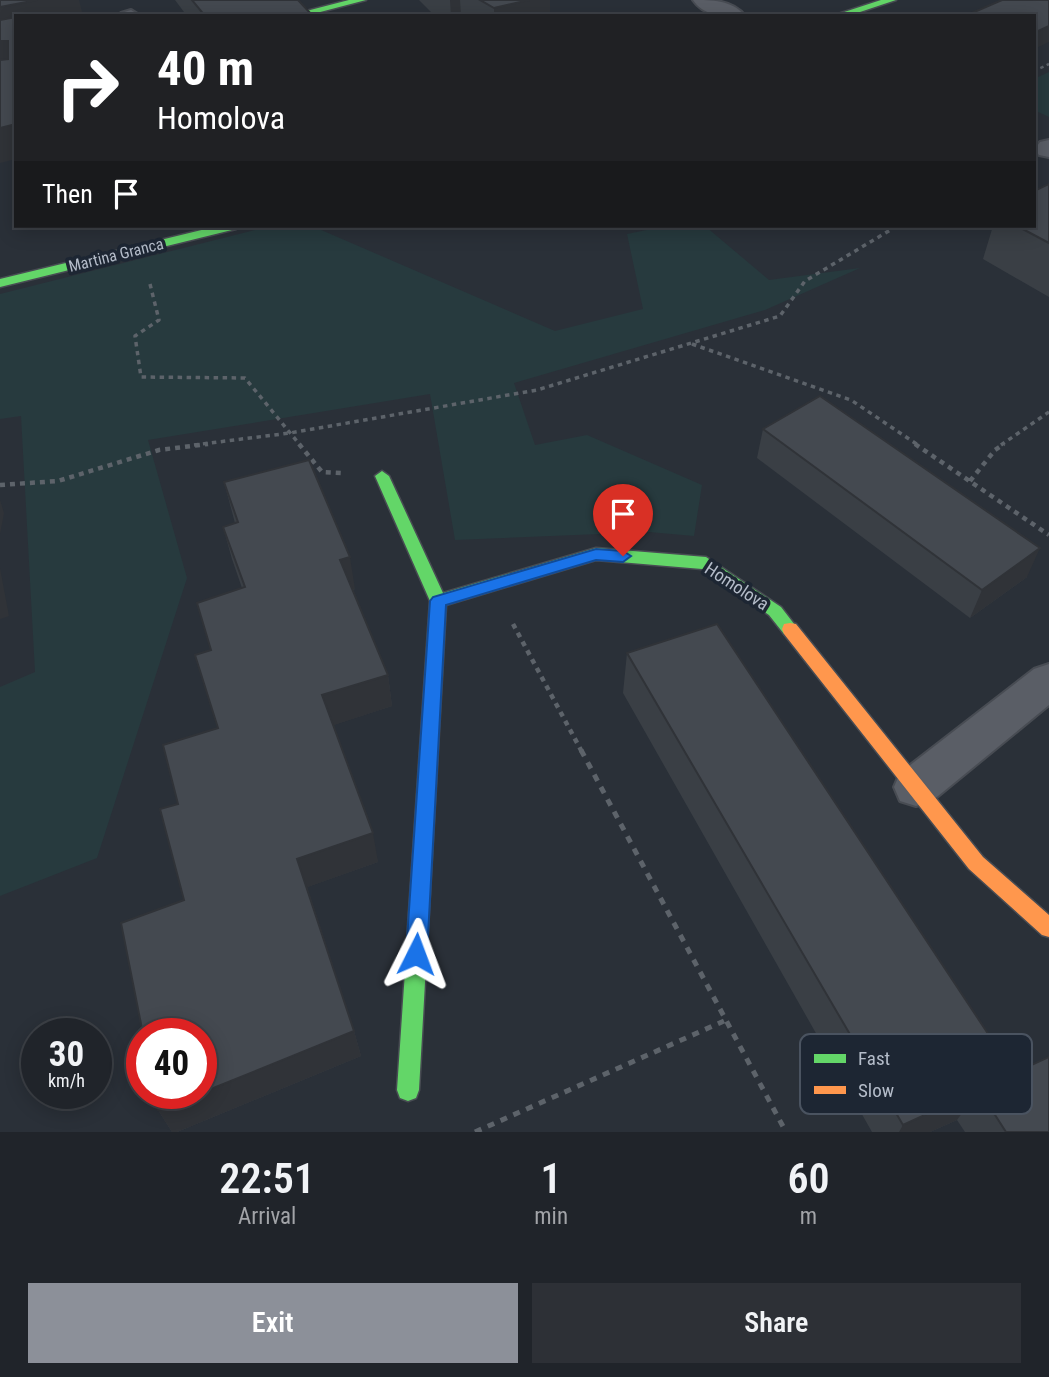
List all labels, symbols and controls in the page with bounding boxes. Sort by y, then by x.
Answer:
text: 40 m [157,40,254,97]
icon: right [42,42,133,133]
text: Homolova [157,99,285,137]
icon: arrive [107,175,145,213]
text: Then [42,179,93,209]
street label: Martina Granca [67,234,165,276]
pin [593,484,653,556]
icon: arrive [604,495,642,533]
street label: Homolova [701,558,773,614]
position arrow [379,917,453,991]
speed limit sign: 40 [126,1018,217,1109]
text: 30 [49,1034,84,1075]
legend [800,1034,1032,1114]
text: Fast [858,1047,890,1070]
text: km/h [48,1070,85,1091]
text: Slow [858,1079,894,1102]
text: 22:51 [219,1154,315,1203]
text: 1 [541,1154,562,1203]
text: 60 [787,1154,830,1203]
text: Arrival [238,1203,296,1230]
text: min [534,1203,568,1230]
text: m [800,1203,817,1230]
button: Exit [28,1283,518,1363]
button: Share [532,1283,1021,1363]

